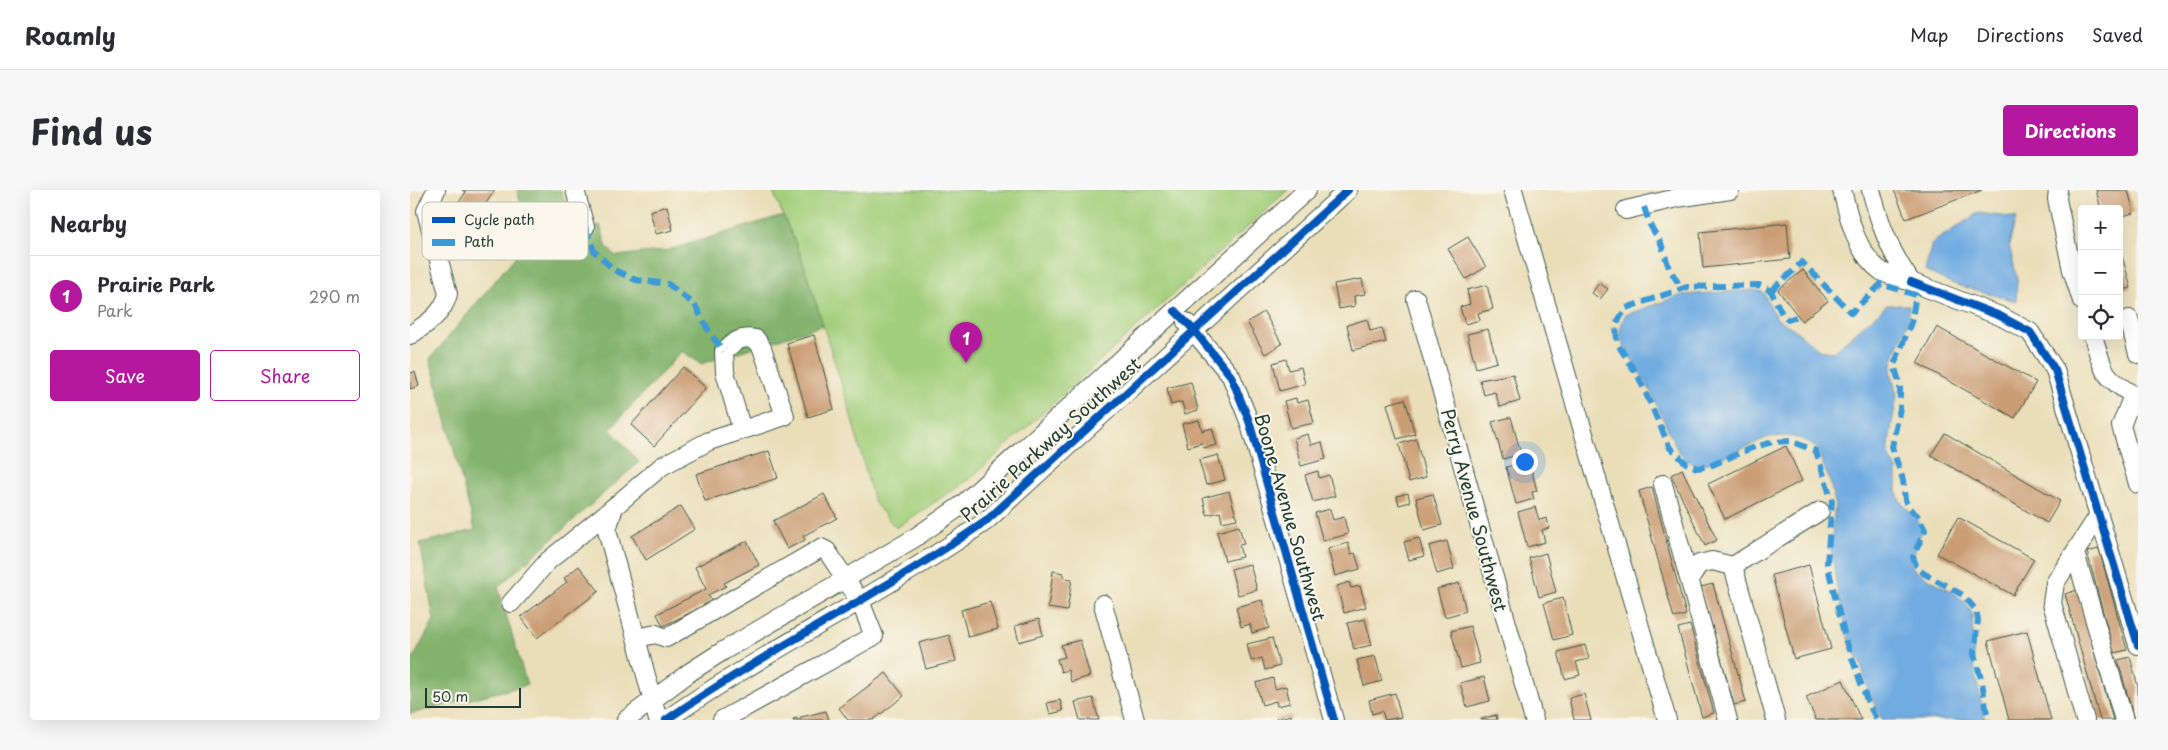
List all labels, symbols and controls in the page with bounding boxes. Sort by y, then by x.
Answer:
text: Roamly [25,17,116,53]
text: Map [1910,21,1948,48]
text: Directions [1976,21,2064,48]
text: Saved [2092,21,2143,48]
text: Find us [30,104,152,157]
button: Directions [2003,105,2138,156]
legend [422,202,588,260]
map controls [2078,205,2123,340]
button: + [2078,205,2123,250]
text: Nearby [50,207,127,239]
text: Cycle path [464,209,535,230]
text: Path [464,231,494,252]
button: − [2078,250,2123,295]
text: Prairie Park [97,270,215,298]
text: 1 [62,284,70,308]
text: 290 m [309,284,360,308]
button: locate [2078,295,2123,340]
text: Park [97,298,133,322]
pin: 1 [950,322,982,363]
button: Save [50,350,200,401]
button: Share [210,350,360,401]
street label: Prairie Parkway Southwest [954,350,1146,528]
street label: Perry Avenue Southwest [1435,406,1515,614]
street label: Boone Avenue Southwest [1248,410,1334,624]
your location [1512,449,1538,475]
scale bar [425,685,521,708]
text: 50 m [432,686,468,707]

